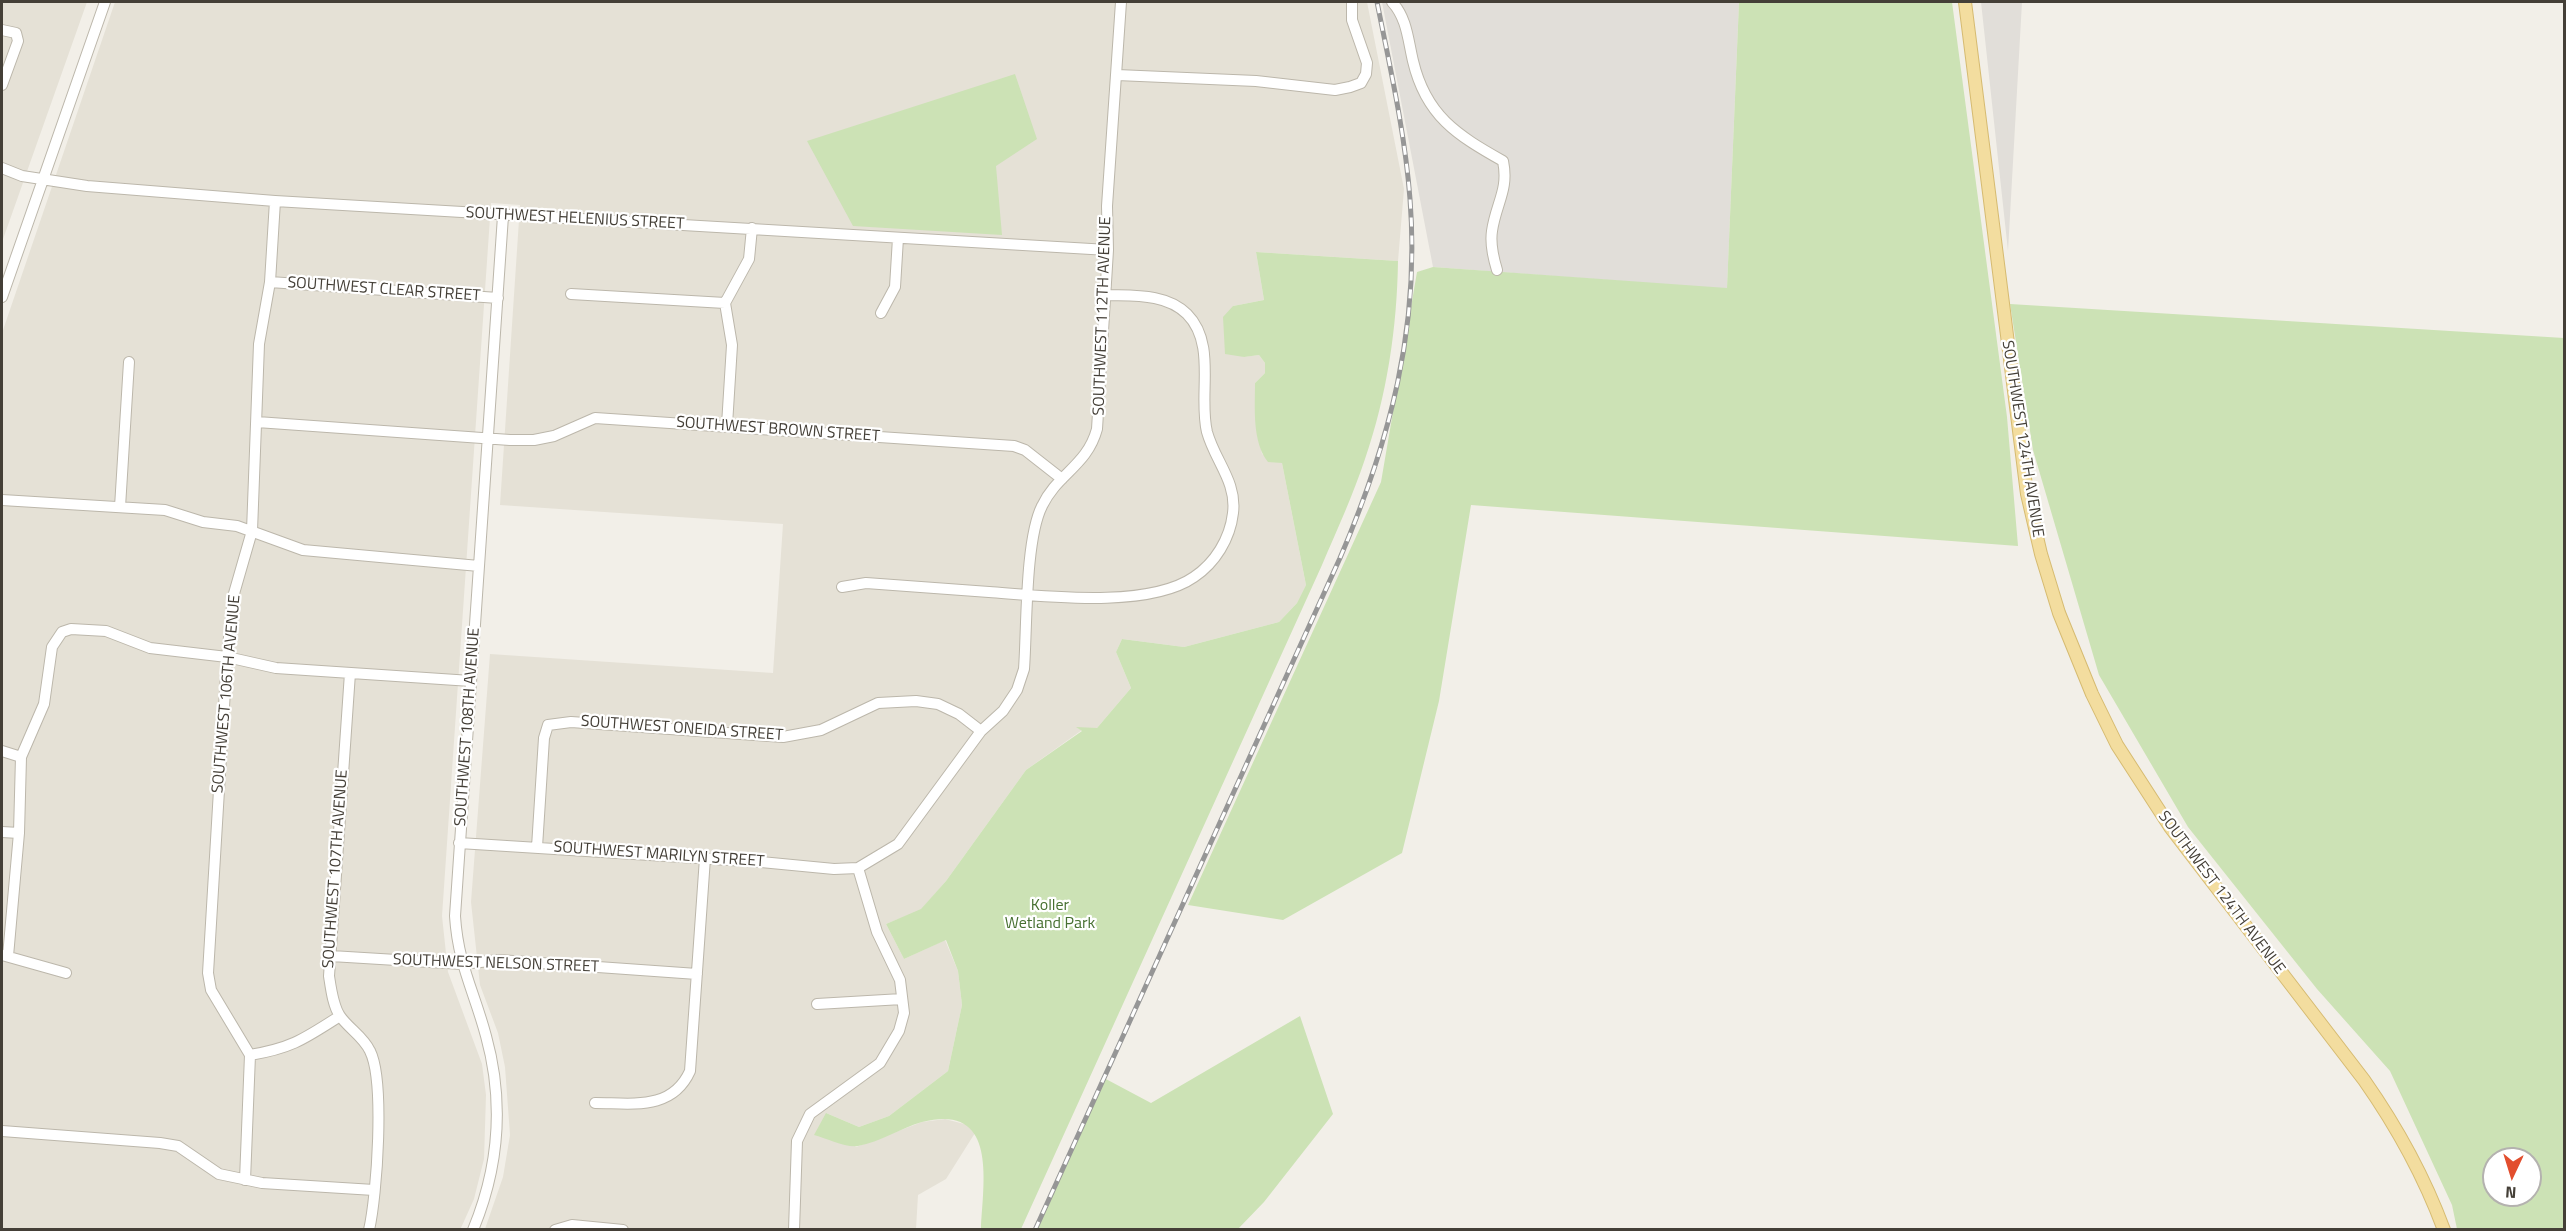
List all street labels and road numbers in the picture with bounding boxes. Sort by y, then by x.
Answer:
street label: SOUTHWEST HELENIUS STREET [465,204,685,234]
street label: SOUTHWEST 112TH AVENUE [1090,216,1116,416]
street label: SOUTHWEST CLEAR STREET [287,274,481,306]
street label: SOUTHWEST 124TH AVENUE [1997,339,2047,539]
street label: SOUTHWEST BROWN STREET [676,413,880,447]
street label: SOUTHWEST 106TH AVENUE [209,594,245,794]
street label: SOUTHWEST 108TH AVENUE [451,627,485,827]
street label: SOUTHWEST ONEIDA STREET [580,712,784,746]
street label: SOUTHWEST 107TH AVENUE [319,769,353,969]
street label: SOUTHWEST 124TH AVENUE [2153,808,2289,978]
street label: SOUTHWEST MARILYN STREET [553,838,765,872]
street label: SOUTHWEST NELSON STREET [393,951,599,977]

